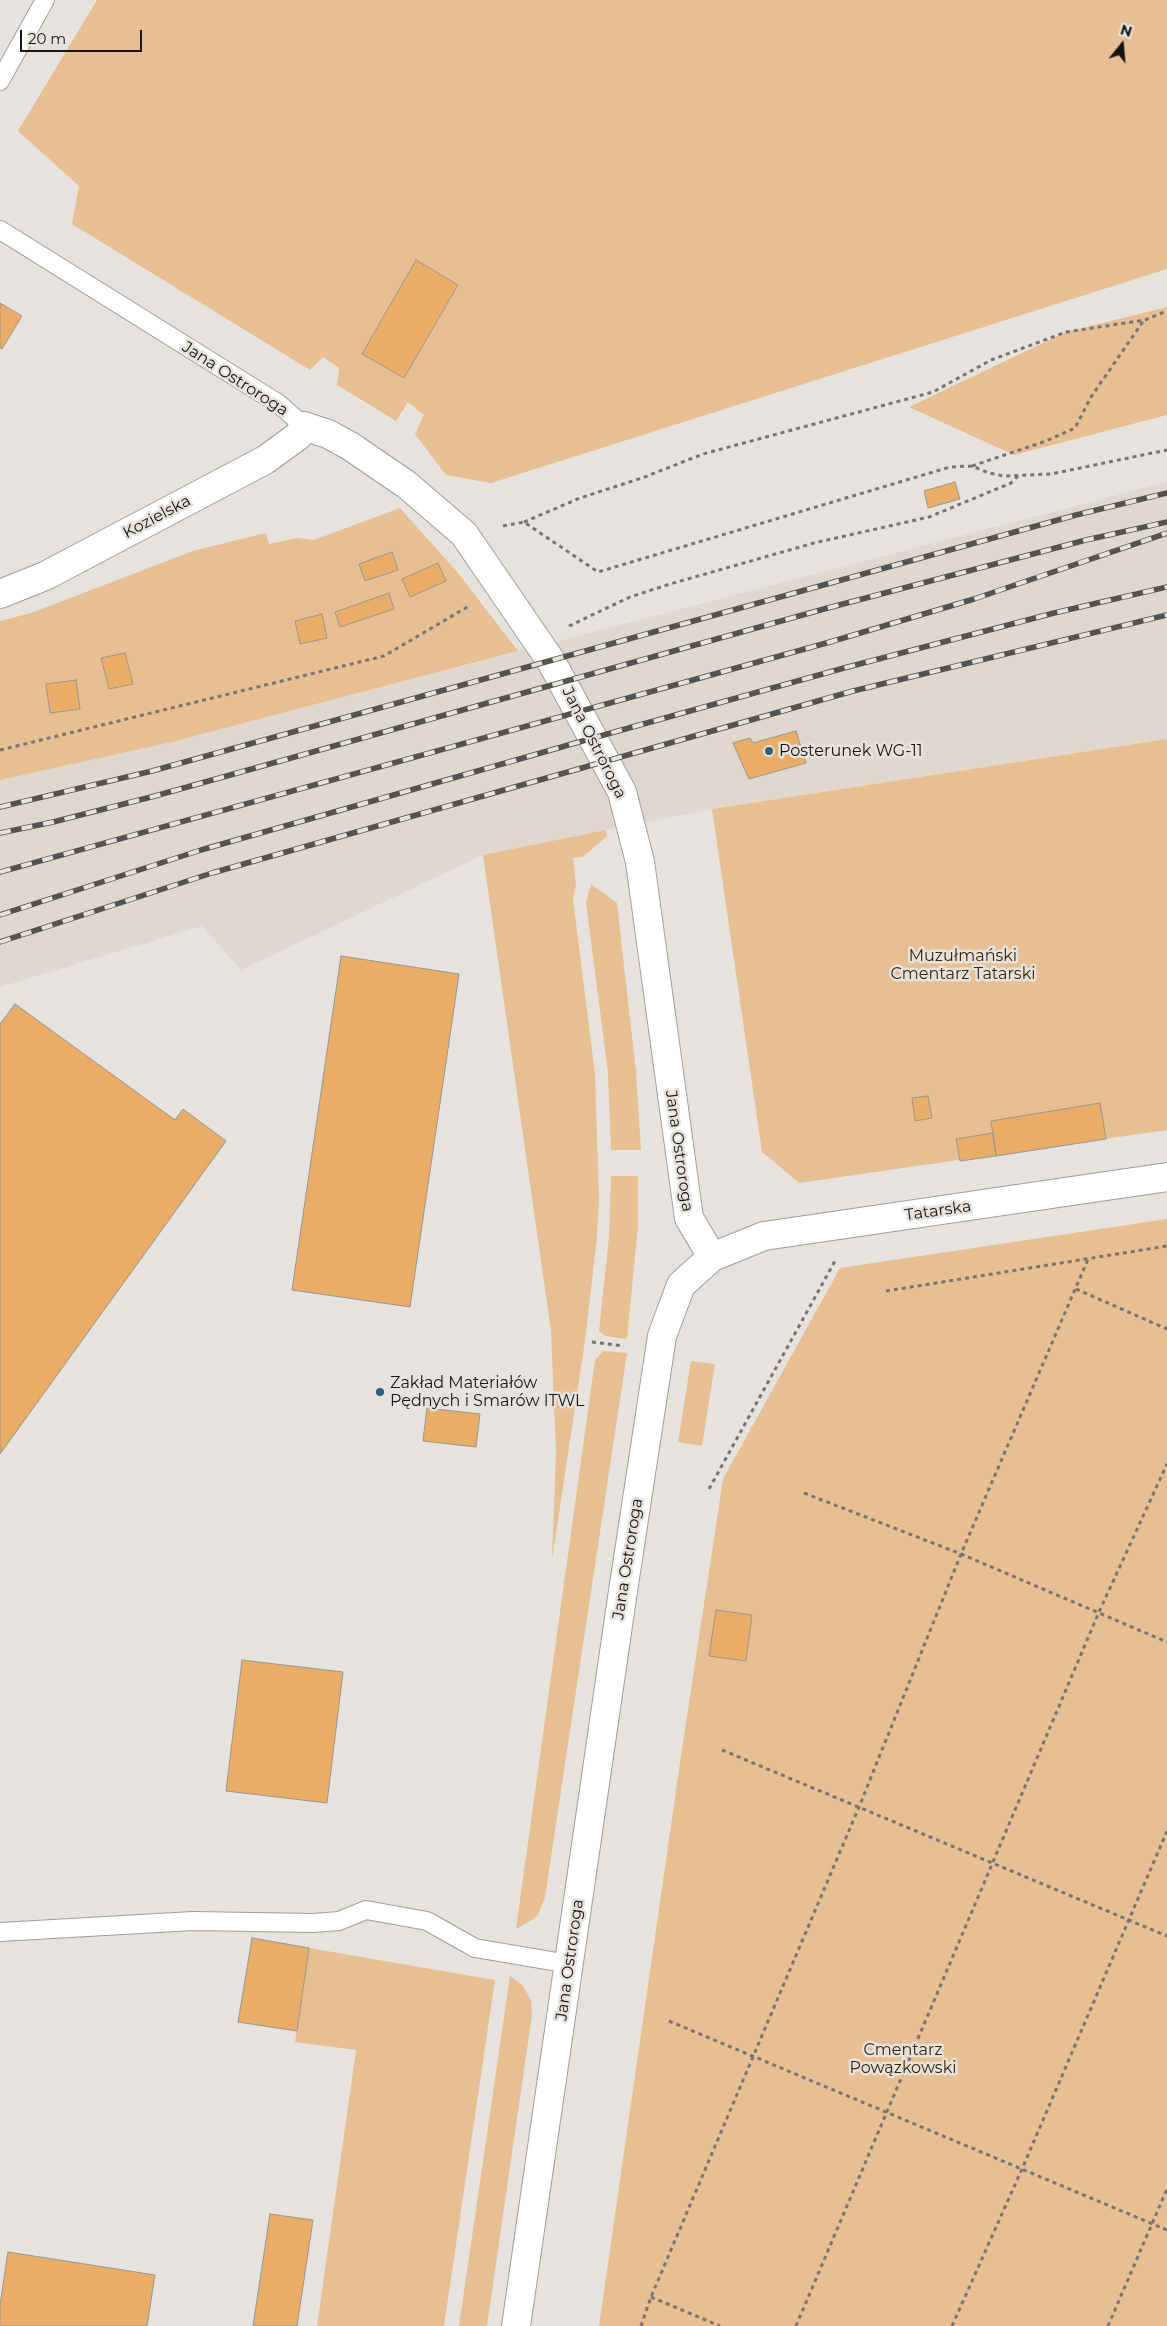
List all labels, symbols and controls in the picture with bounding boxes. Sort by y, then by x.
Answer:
scale bar [22,20,145,52]
north arrow [1097,20,1147,70]
text: N [1118,20,1134,41]
text: 20 m [28,29,66,48]
street label: Jana Ostroroga [178,338,292,420]
street label: Kozielska [120,491,194,543]
street label: Jana Ostroroga [558,684,630,802]
place label: Posterunek WG-11 [779,741,923,761]
marker: Posterunek WG-11 [763,745,775,757]
park label: Muzułmański Cmentarz Tatarski [890,946,1036,984]
street label: Jana Ostroroga [661,1089,697,1213]
street label: Tatarska [904,1197,972,1225]
place label: Zakład Materiałów Pędnych i Smarów ITWL [390,1373,585,1411]
marker: Zakład Materiałów Pędnych i Smarów ITWL [374,1386,386,1398]
street label: Jana Ostroroga [609,1497,647,1621]
street label: Jana Ostroroga [552,1898,588,2022]
park label: Cmentarz Powązkowski [849,2040,957,2078]

